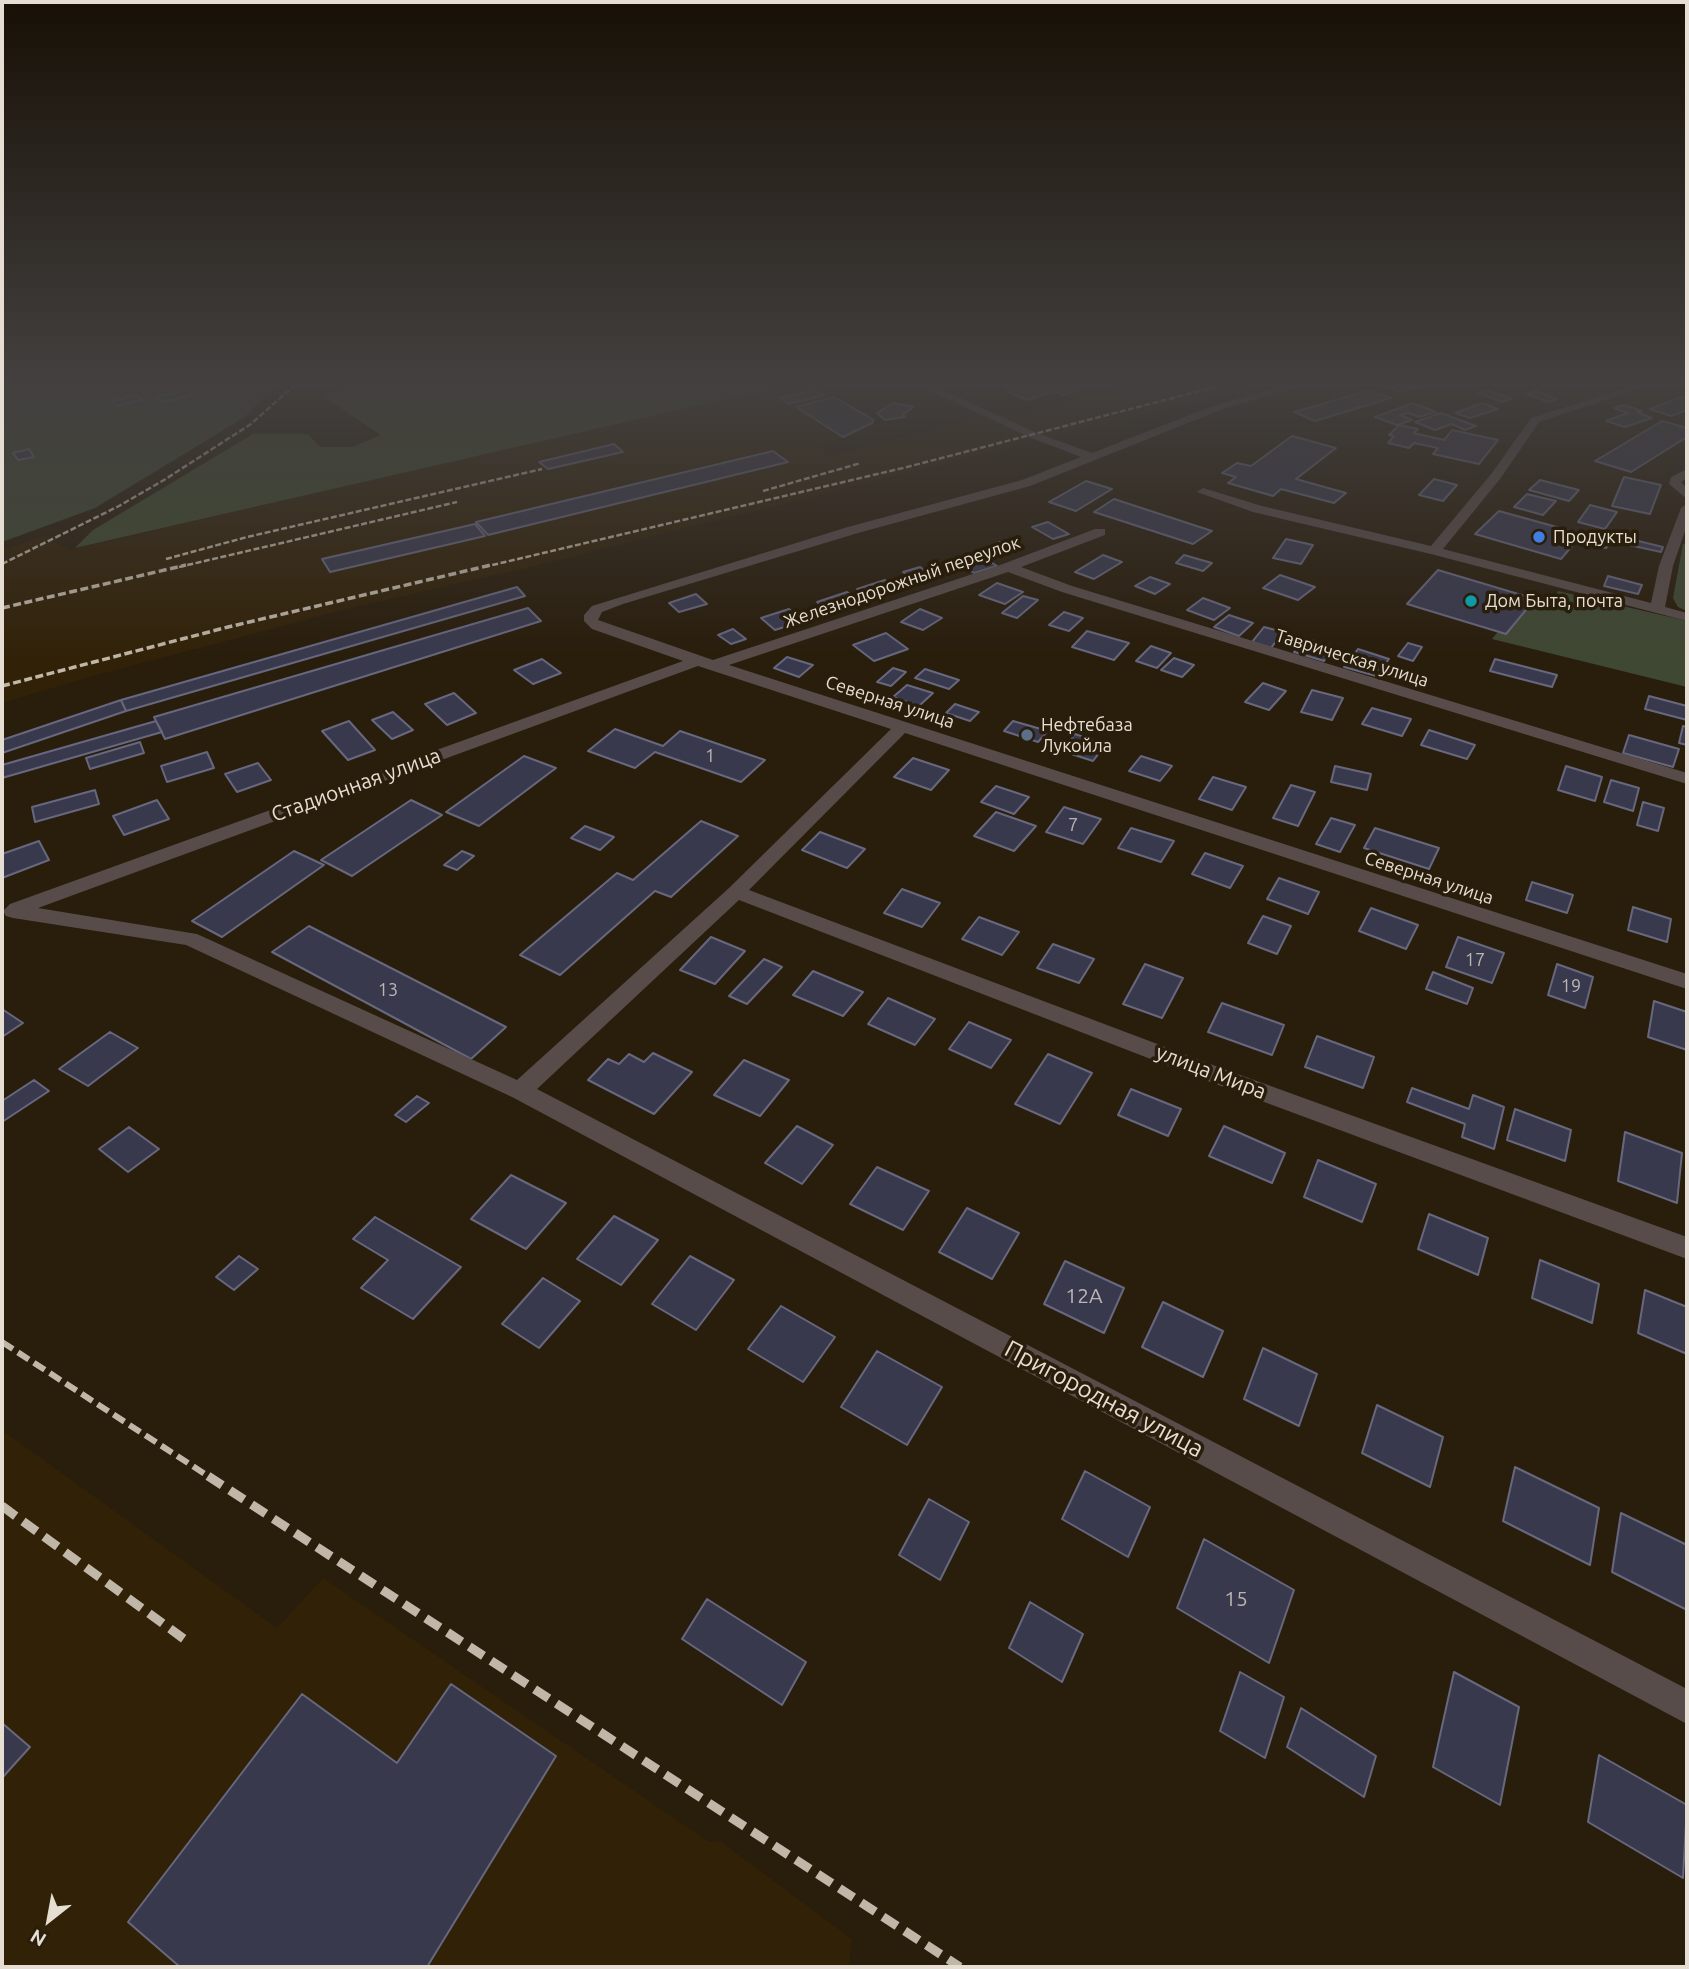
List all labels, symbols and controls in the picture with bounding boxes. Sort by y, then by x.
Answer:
place label: Продукты [1553,526,1637,548]
marker: Продукты [1531,529,1547,545]
street label: Железнодорожный переулок [781,531,1023,633]
place label: Дом Быта, почта [1485,590,1623,612]
marker: Дом Быта, почта [1463,593,1479,609]
street label: Таврическая улица [1273,624,1431,692]
street label: Северная улица [823,671,957,733]
place label: Нефтебаза Лукойла [1041,714,1133,756]
marker: Нефтебаза Лукойла [1019,727,1035,743]
street label: Стадионная улица [268,743,444,827]
house number: 1 [705,745,715,767]
house number: 7 [1068,814,1078,836]
street label: Северная улица [1362,847,1496,909]
house number: 17 [1465,949,1485,971]
house number: 19 [1561,975,1581,997]
house number: 13 [378,979,398,1001]
street label: улица Мира [1152,1039,1270,1105]
house number: 12А [1065,1283,1103,1309]
street label: Пригородная улица [1000,1334,1208,1464]
house number: 15 [1224,1586,1248,1612]
north arrow [14,1885,84,1955]
text: N [26,1925,50,1951]

